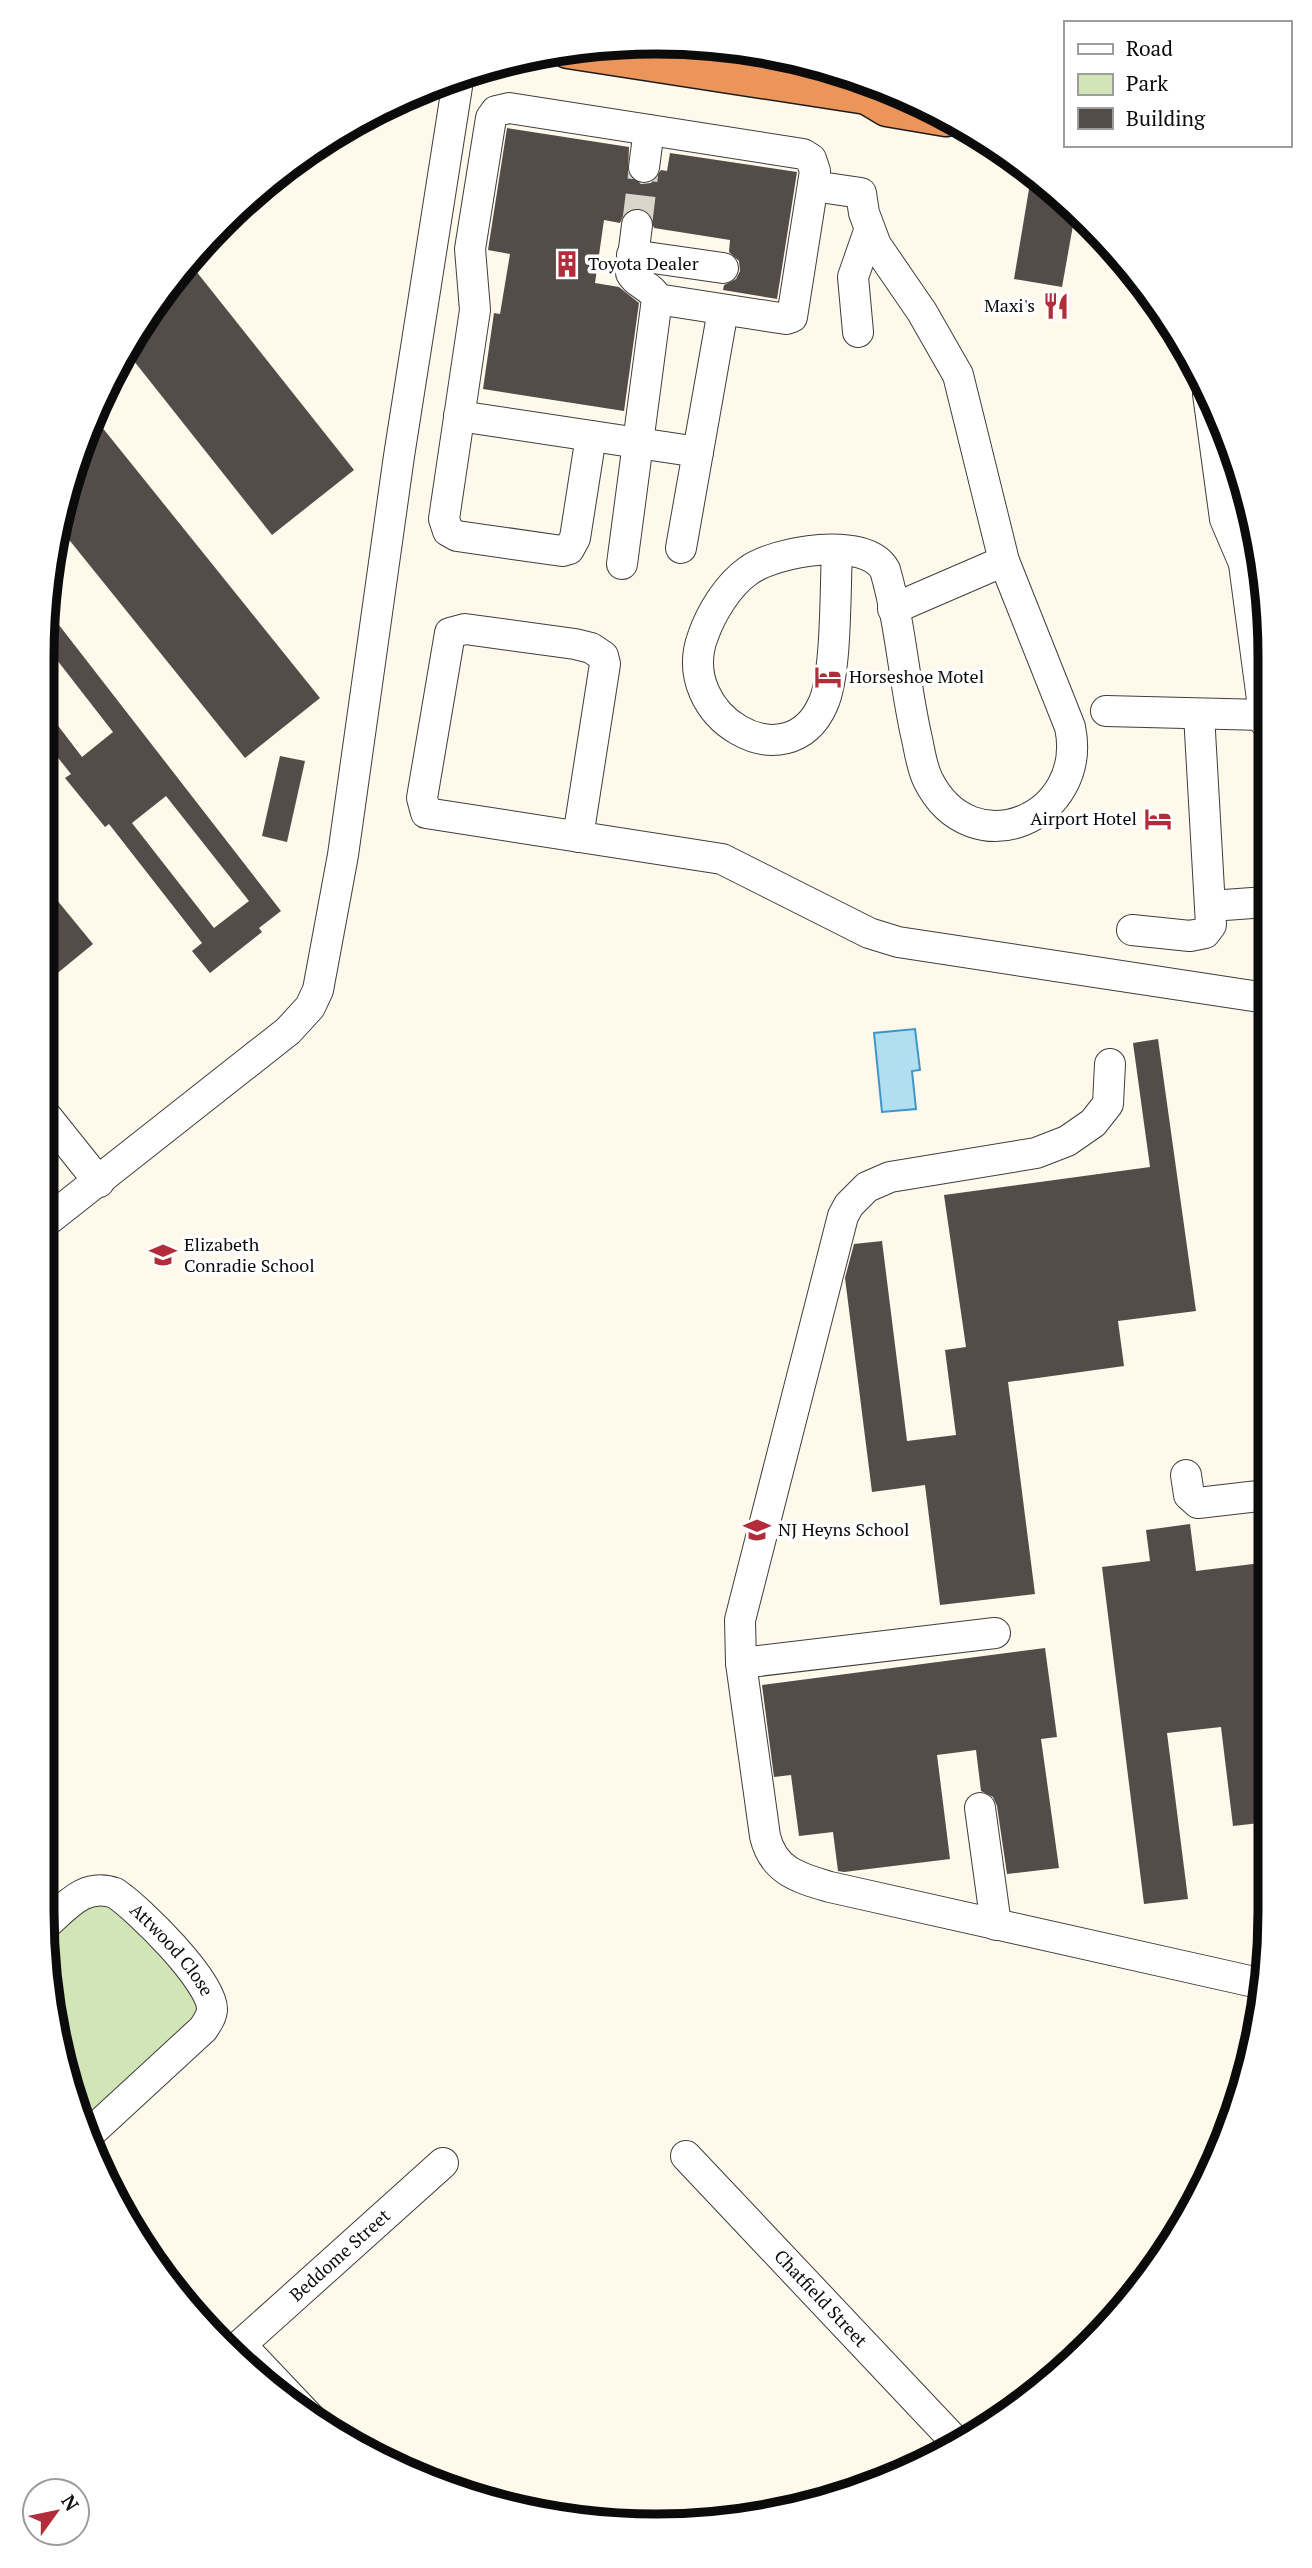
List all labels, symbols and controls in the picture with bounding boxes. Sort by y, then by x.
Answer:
legend [1064,21,1291,147]
text: Road [1126,34,1173,62]
text: Park [1126,69,1168,97]
text: Building [1126,104,1206,132]
building icon: Toyota Dealer [552,249,582,279]
place label: Toyota Dealer [588,251,699,275]
restaurant icon: Maxi's [1041,291,1071,321]
place label: Maxi's [984,293,1035,317]
hotel icon: Horseshoe Motel [813,662,843,692]
place label: Horseshoe Motel [849,664,984,688]
hotel icon: Airport Hotel [1143,804,1173,834]
place label: Airport Hotel [1030,806,1137,830]
place label: Elizabeth Conradie School [184,1232,315,1277]
school or university icon: Elizabeth Conradie School [148,1240,178,1270]
school or university icon: NJ Heyns School [742,1515,772,1545]
place label: NJ Heyns School [778,1517,909,1541]
street label: Attwood Close [125,1897,220,2000]
street label: Beddome Street [284,2203,395,2306]
street label: Chatfield Street [769,2244,873,2352]
north arrow [21,2477,91,2547]
text: N [56,2490,85,2516]

